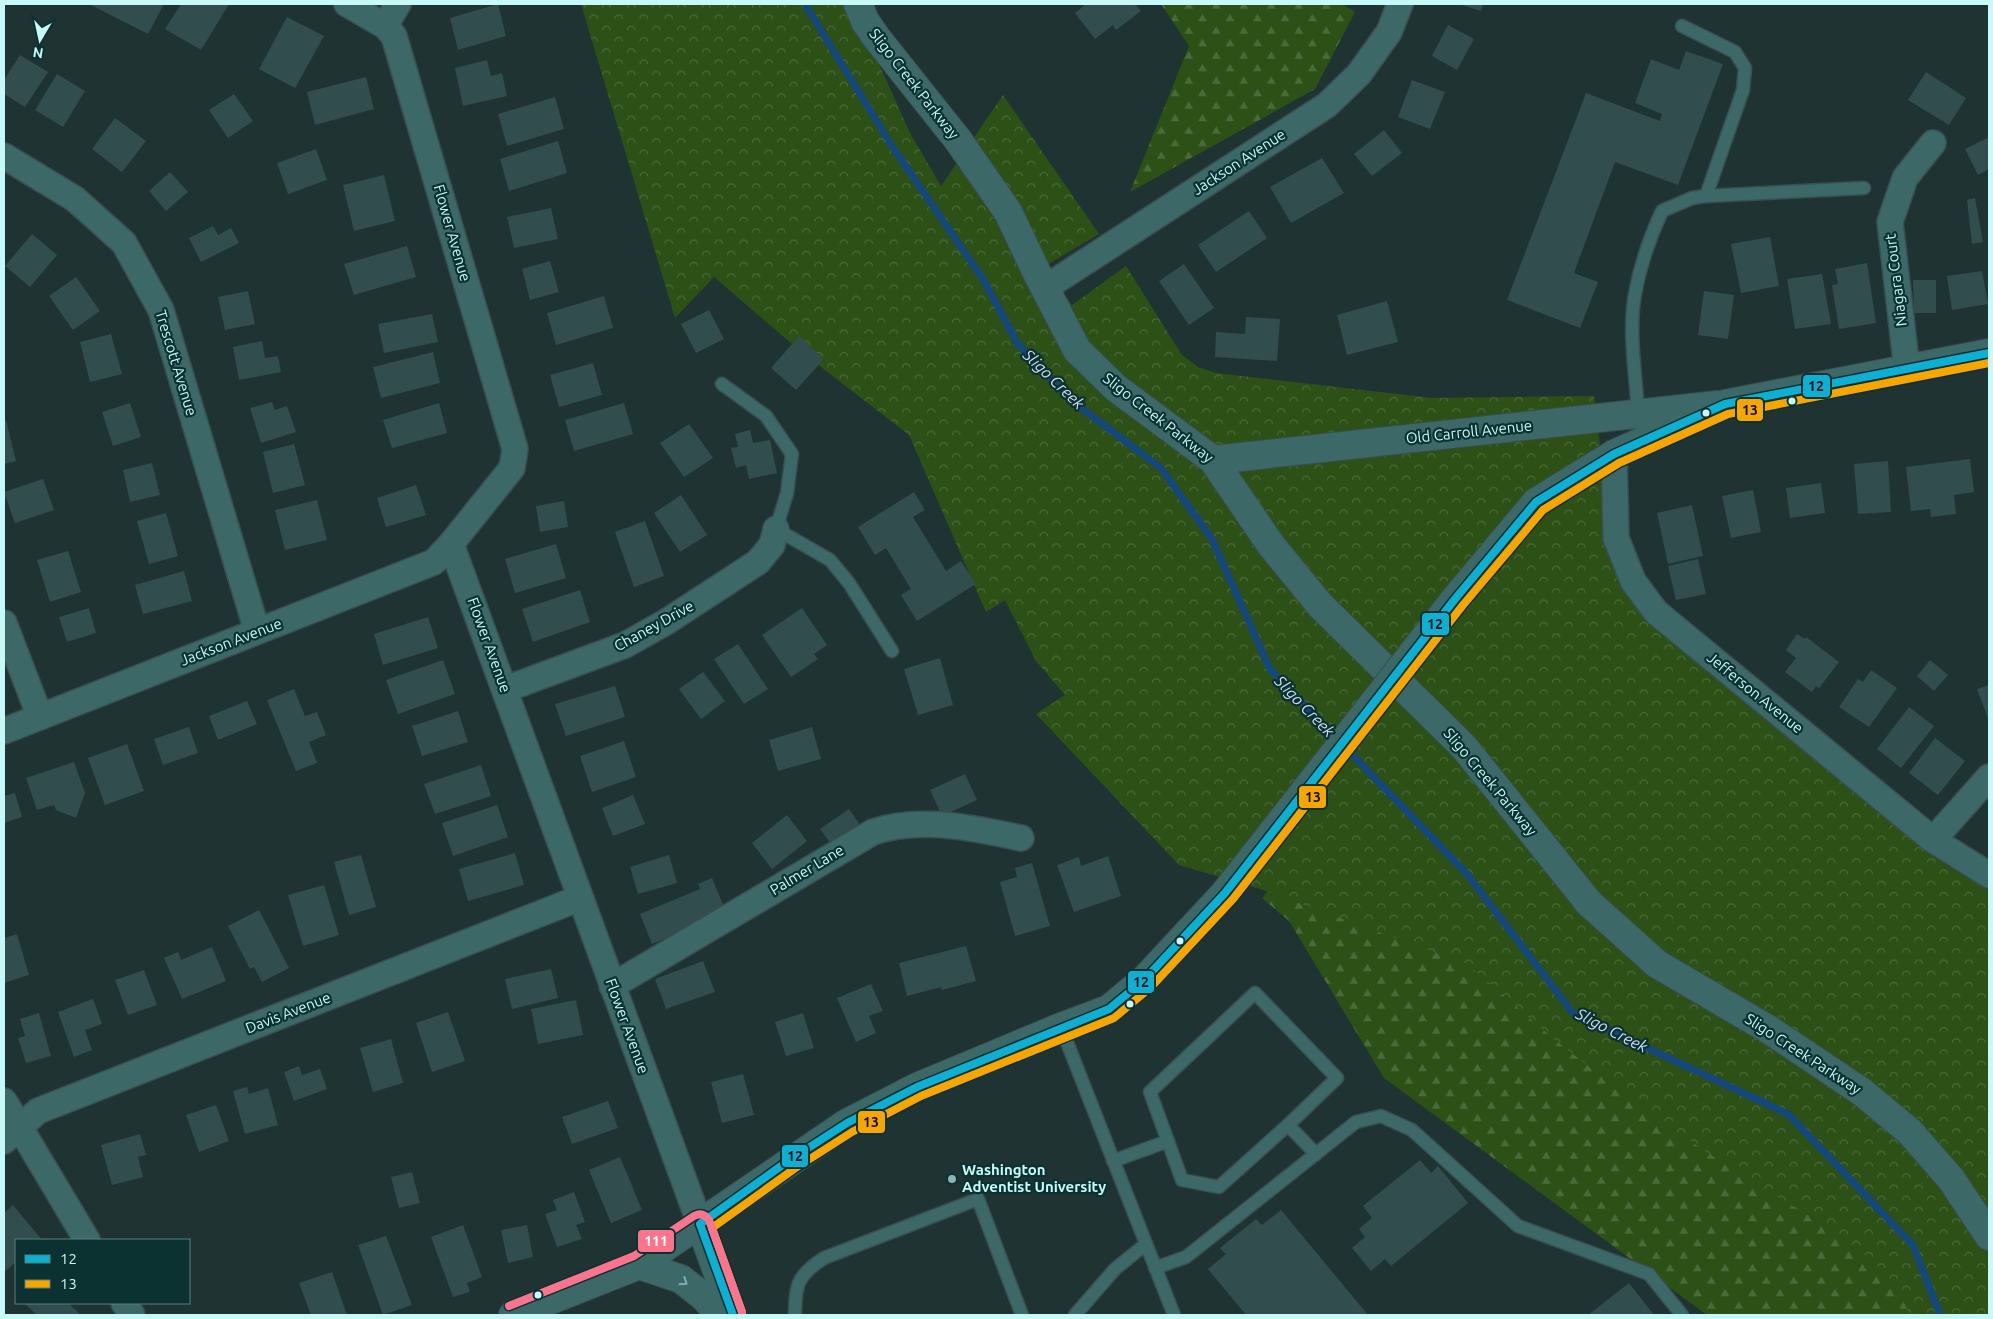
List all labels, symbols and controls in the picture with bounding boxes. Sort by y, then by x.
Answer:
north arrow [15,15,65,65]
street label: Sligo Creek Parkway [866,25,963,142]
text: N [32,44,44,62]
street label: Jackson Avenue [1189,125,1288,198]
street label: Flower Avenue [431,182,474,283]
street label: Niagara Court [1881,233,1910,327]
street label: Trescott Avenue [152,308,201,418]
water label: Sligo Creek [1019,345,1089,413]
street label: Sligo Creek Parkway [1100,369,1217,466]
line badge: 12 [1802,374,1831,398]
text: 12 [1808,378,1824,394]
unlabelled marker [1787,396,1797,406]
line badge: 13 [1736,398,1764,422]
text: 13 [1742,402,1758,418]
unlabelled marker [1701,408,1711,418]
street label: Old Carroll Avenue [1405,416,1533,447]
street label: Flower Avenue [464,595,515,695]
street label: Chaney Drive [611,597,697,654]
line badge: 12 [1421,612,1450,636]
street label: Jackson Avenue [178,614,284,669]
text: 12 [1427,616,1443,632]
street label: Jefferson Avenue [1704,649,1807,737]
water label: Sligo Creek [1271,671,1339,741]
street label: Sligo Creek Parkway [1440,724,1540,839]
line badge: 13 [1298,785,1327,809]
text: 13 [1305,789,1321,805]
street label: Palmer Lane [767,841,847,898]
unlabelled marker [1175,936,1185,946]
line badge: 12 [1127,970,1155,994]
text: 12 [1133,974,1149,990]
street label: Flower Avenue [602,976,653,1076]
street label: Davis Avenue [243,989,333,1037]
unlabelled marker [1125,999,1135,1009]
water label: Sligo Creek [1572,1004,1652,1056]
street label: Sligo Creek Parkway [1742,1010,1865,1097]
line badge: 13 [857,1110,886,1134]
text: 13 [863,1114,879,1130]
line badge: 12 [781,1144,809,1168]
text: 12 [787,1148,803,1164]
place label: Washington Adventist University [962,1161,1106,1195]
marker: Washington Adventist University [946,1173,958,1185]
line badge: 111 [637,1229,675,1253]
text: 111 [644,1233,668,1249]
legend [15,1239,190,1304]
text: 12 [60,1250,77,1267]
text: 13 [60,1275,77,1292]
one-way arrow [679,1276,688,1286]
unlabelled marker [533,1290,543,1300]

